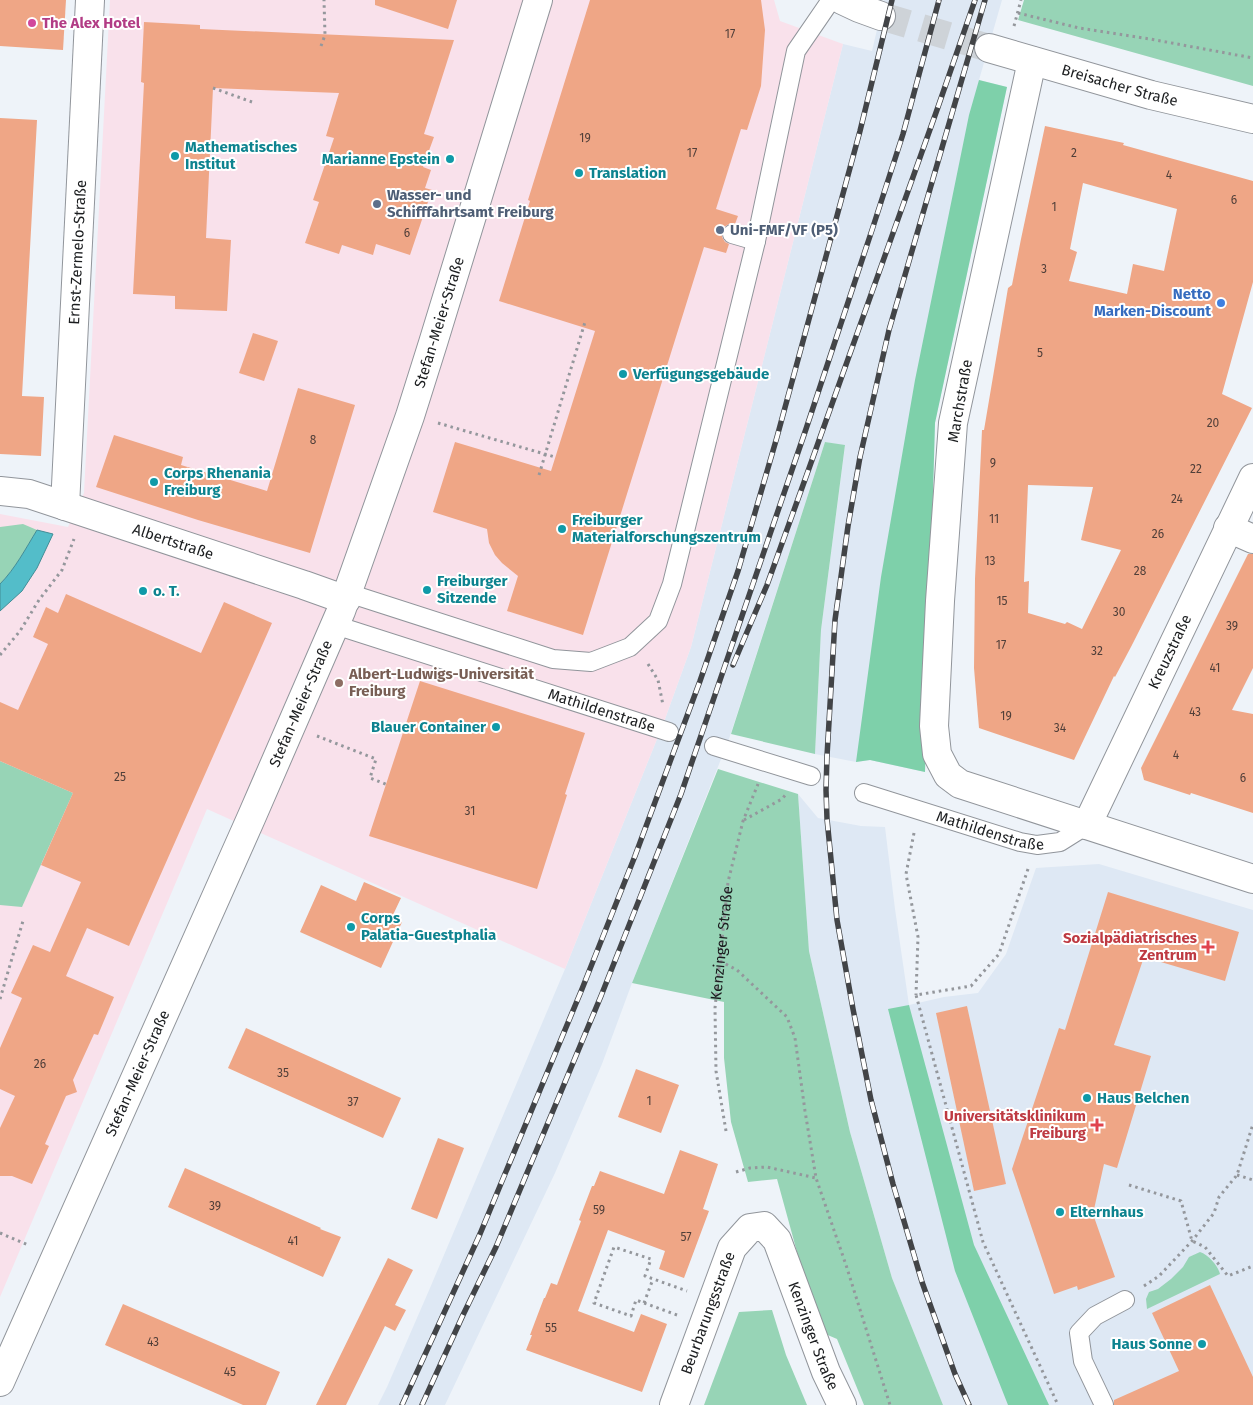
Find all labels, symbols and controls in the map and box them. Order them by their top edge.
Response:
place label: The Alex Hotel [42,14,141,32]
marker: The Alex Hotel [26,17,38,29]
house number: 17 [725,27,735,41]
street label: Breisacher Straße [1059,61,1180,110]
house number: 19 [579,131,591,145]
place label: Mathematisches Institut [185,138,297,173]
house number: 17 [687,146,697,160]
house number: 2 [1071,146,1077,160]
marker: Mathematisches Institut [169,150,181,162]
place label: Marianne Epstein [322,150,440,168]
marker: Marianne Epstein [444,153,456,165]
place label: Translation [589,164,666,182]
marker: Translation [573,167,585,179]
house number: 4 [1166,168,1173,182]
street label: Ernst-Zermelo-Straße [65,179,90,325]
place label: Wasser- und Schifffahrtsamt Freiburg [387,186,555,221]
house number: 6 [1231,193,1237,207]
marker: Wasser- und Schifffahrtsamt Freiburg [371,198,383,210]
house number: 1 [1051,200,1057,214]
place label: Uni-FMF/VF (P5) [730,221,838,239]
marker: Uni-FMF/VF (P5) [714,224,726,236]
house number: 6 [404,226,410,240]
street label: Stefan-Meier-Straße [410,255,468,390]
house number: 3 [1041,262,1047,276]
place label: Netto Marken-Discount [1094,285,1211,320]
marker: Netto Marken-Discount [1215,297,1227,309]
house number: 5 [1037,346,1043,360]
street label: Marchstraße [944,358,976,444]
place label: Verfügungsgebäude [632,365,769,383]
marker: Verfügungsgebäude [617,368,629,380]
house number: 20 [1207,416,1220,430]
house number: 8 [310,433,317,447]
house number: 9 [990,456,996,470]
house number: 22 [1190,462,1202,476]
place label: Corps Rhenania Freiburg [164,464,271,499]
marker: Corps Rhenania Freiburg [148,476,160,488]
house number: 24 [1171,492,1184,506]
place label: Freiburger Materialforschungszentrum [572,511,761,546]
house number: 11 [989,512,999,526]
street label: Albertstraße [130,520,216,563]
marker: Freiburger Materialforschungszentrum [556,523,568,535]
house number: 26 [1152,527,1164,541]
house number: 13 [984,554,996,568]
house number: 28 [1134,564,1147,578]
place label: Freiburger Sitzende [437,572,508,607]
place label: o. T. [153,582,180,600]
marker: Freiburger Sitzende [421,584,433,596]
marker: o. T. [137,585,149,597]
house number: 15 [996,594,1008,608]
house number: 30 [1113,605,1126,619]
street label: Kreuzstraße [1144,612,1195,692]
house number: 39 [1226,619,1238,633]
street label: Stefan-Meier-Straße [265,638,336,770]
house number: 17 [996,638,1006,652]
house number: 32 [1091,644,1103,658]
house number: 41 [1210,661,1220,675]
place label: Albert-Ludwigs-Universität Freiburg [348,665,534,700]
marker: Albert-Ludwigs-Universität Freiburg [333,677,345,689]
street label: Mathildenstraße [546,685,658,736]
house number: 43 [1189,705,1201,719]
house number: 19 [1000,709,1012,723]
place label: Blauer Container [371,718,487,736]
marker: Blauer Container [490,721,502,733]
house number: 34 [1054,721,1067,735]
house number: 4 [1173,748,1180,762]
house number: 25 [114,770,126,784]
house number: 6 [1240,771,1246,785]
house number: 31 [465,804,475,818]
street label: Mathildenstraße [934,807,1045,854]
street label: Kenzinger Straße [707,885,737,1001]
place label: Corps Palatia-Guestphalia [361,909,496,944]
marker: Corps Palatia-Guestphalia [345,921,357,933]
place label: Sozialpädiatrisches Zentrum [1063,929,1197,964]
marker: Sozialpädiatrisches Zentrum [1201,940,1215,954]
street label: Stefan-Meier-Straße [102,1007,173,1139]
house number: 26 [34,1057,46,1071]
house number: 35 [277,1066,289,1080]
place label: Haus Belchen [1097,1089,1189,1107]
marker: Haus Belchen [1081,1092,1093,1104]
house number: 1 [646,1094,652,1108]
house number: 37 [347,1095,359,1109]
place label: Universitätsklinikum Freiburg [944,1107,1087,1142]
marker: Universitätsklinikum Freiburg [1090,1118,1104,1132]
house number: 39 [209,1199,221,1213]
house number: 59 [593,1203,605,1217]
place label: Elternhaus [1070,1203,1143,1221]
marker: Elternhaus [1054,1206,1066,1218]
house number: 57 [680,1230,692,1244]
house number: 41 [288,1234,298,1248]
street label: Beurbarungsstraße [677,1249,739,1377]
street label: Kenzinger Straße [784,1279,842,1393]
house number: 55 [545,1321,557,1335]
house number: 43 [147,1335,159,1349]
place label: Haus Sonne [1111,1335,1192,1353]
marker: Haus Sonne [1196,1338,1208,1350]
house number: 45 [224,1365,236,1379]

